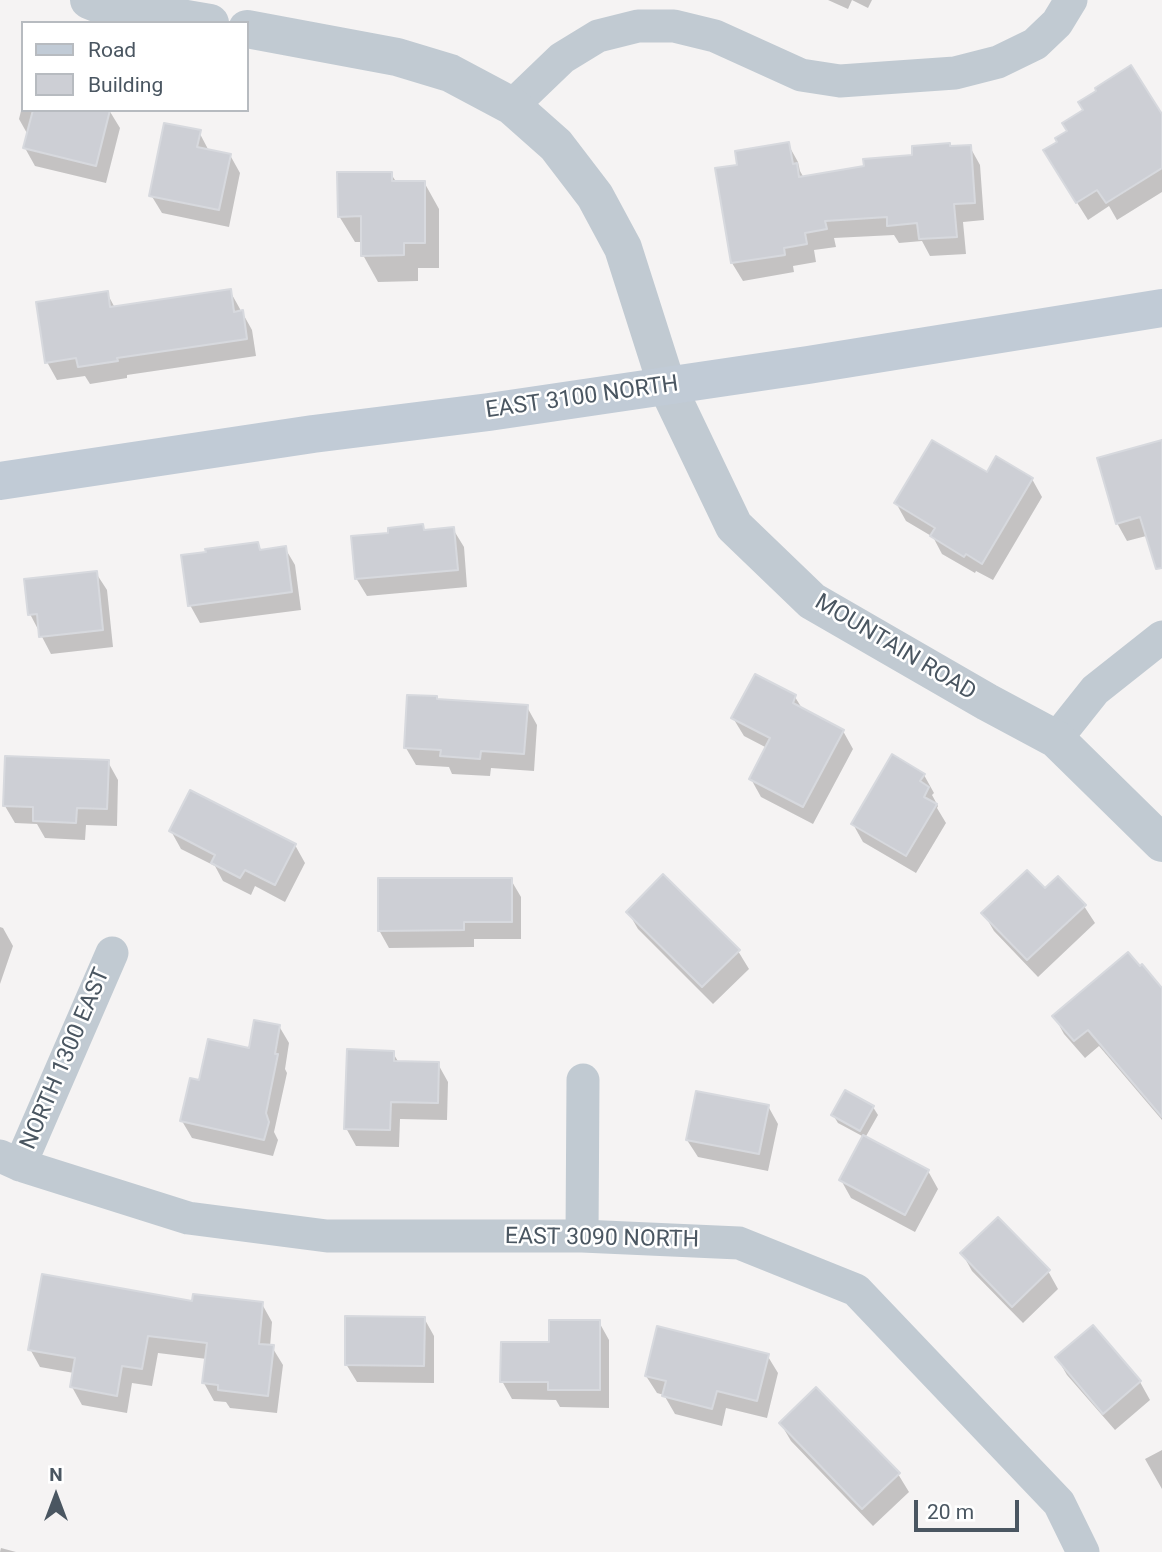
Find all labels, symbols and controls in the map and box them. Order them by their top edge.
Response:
legend [21,21,248,112]
text: Road [88,38,136,62]
text: Building [88,73,163,97]
street label: EAST 3100 NORTH [484,371,680,425]
street label: MOUNTAIN ROAD [809,589,981,707]
street label: NORTH 1300 EAST [15,964,117,1154]
street label: EAST 3090 NORTH [505,1224,699,1254]
north arrow [21,1461,91,1531]
text: N [49,1463,63,1486]
scale bar [917,1486,1022,1530]
text: 20 m [927,1500,974,1524]

